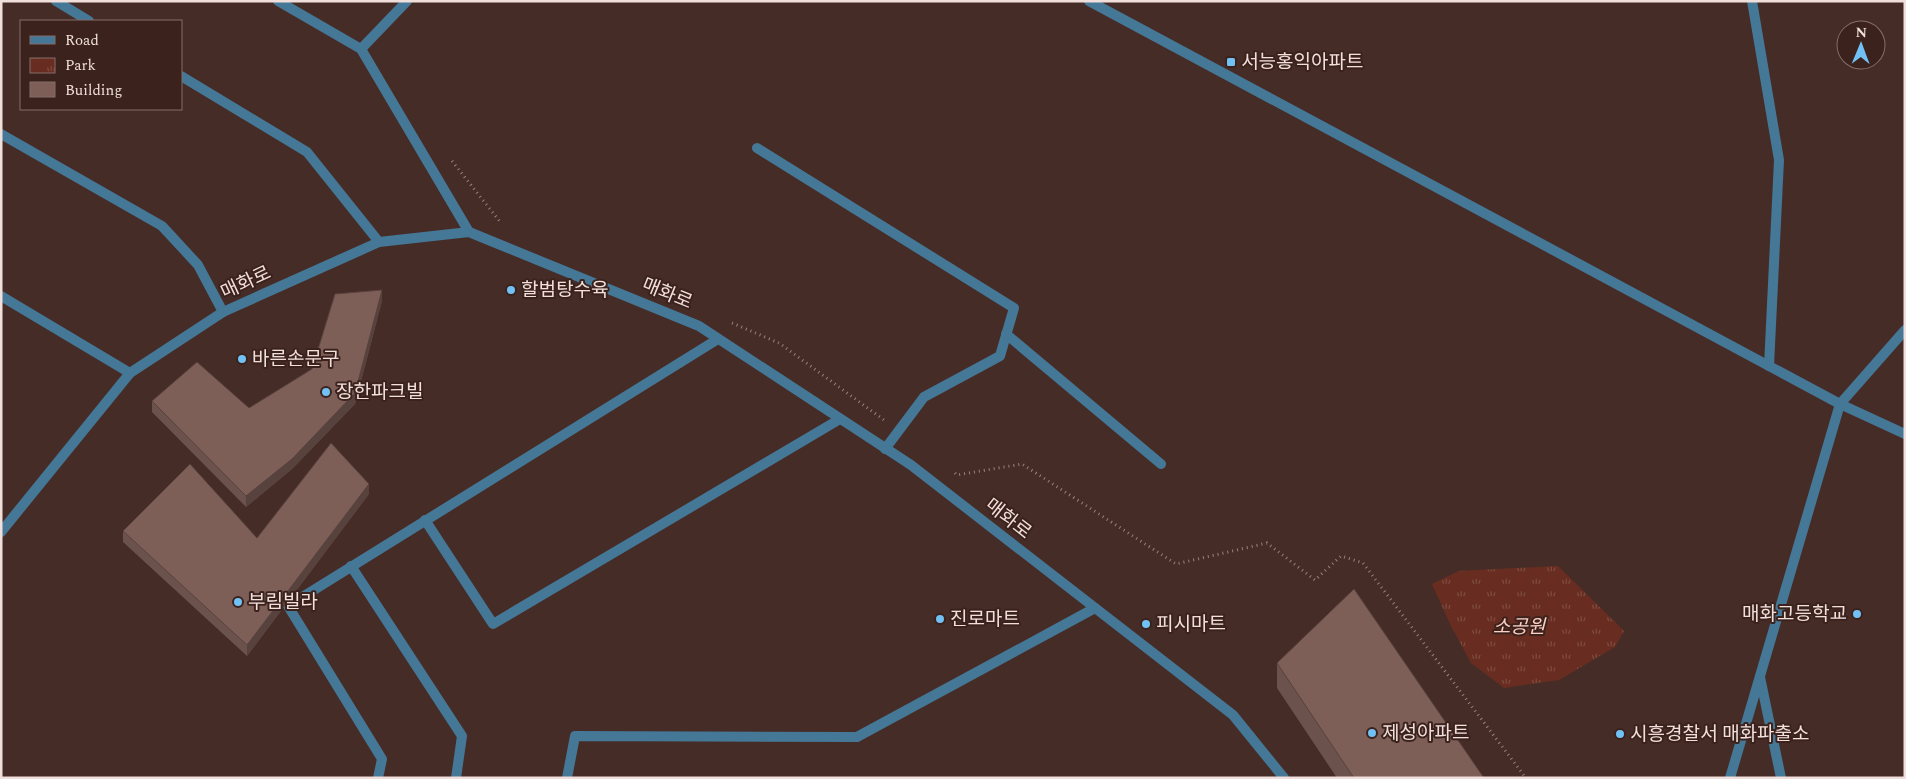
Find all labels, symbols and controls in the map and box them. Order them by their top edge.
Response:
legend [20,20,182,110]
north arrow [1836,20,1886,70]
text: N [1855,22,1867,43]
text: Road [65,29,99,52]
place label: 서능홍익아파트 [1241,48,1363,77]
text: Park [65,54,96,77]
marker: 서능홍익아파트 [1225,56,1237,68]
text: Building [65,79,122,102]
street label: 매화로 [216,259,276,307]
street label: 매화로 [637,271,697,317]
place label: 할범탕수육 [521,276,608,305]
marker: 할범탕수육 [505,284,517,296]
place label: 바른손문구 [252,345,339,374]
marker: 바른손문구 [236,353,248,365]
place label: 장한파크빌 [336,378,423,407]
marker: 장한파크빌 [320,386,332,398]
street label: 매화로 [978,491,1038,547]
place label: 부림빌라 [248,588,318,617]
marker: 부림빌라 [232,596,244,608]
place label: 매화고등학교 [1742,600,1847,629]
place label: 진로마트 [950,605,1020,634]
marker: 매화고등학교 [1851,608,1863,620]
place label: 피시마트 [1156,610,1226,639]
marker: 진로마트 [934,613,946,625]
park label: 소공원 [1493,613,1547,642]
marker: 피시마트 [1140,618,1152,630]
place label: 제성아파트 [1382,719,1469,748]
place label: 시흥경찰서 매화파출소 [1630,720,1810,749]
marker: 제성아파트 [1366,727,1378,739]
marker: 시흥경찰서 매화파출소 [1614,728,1626,740]

